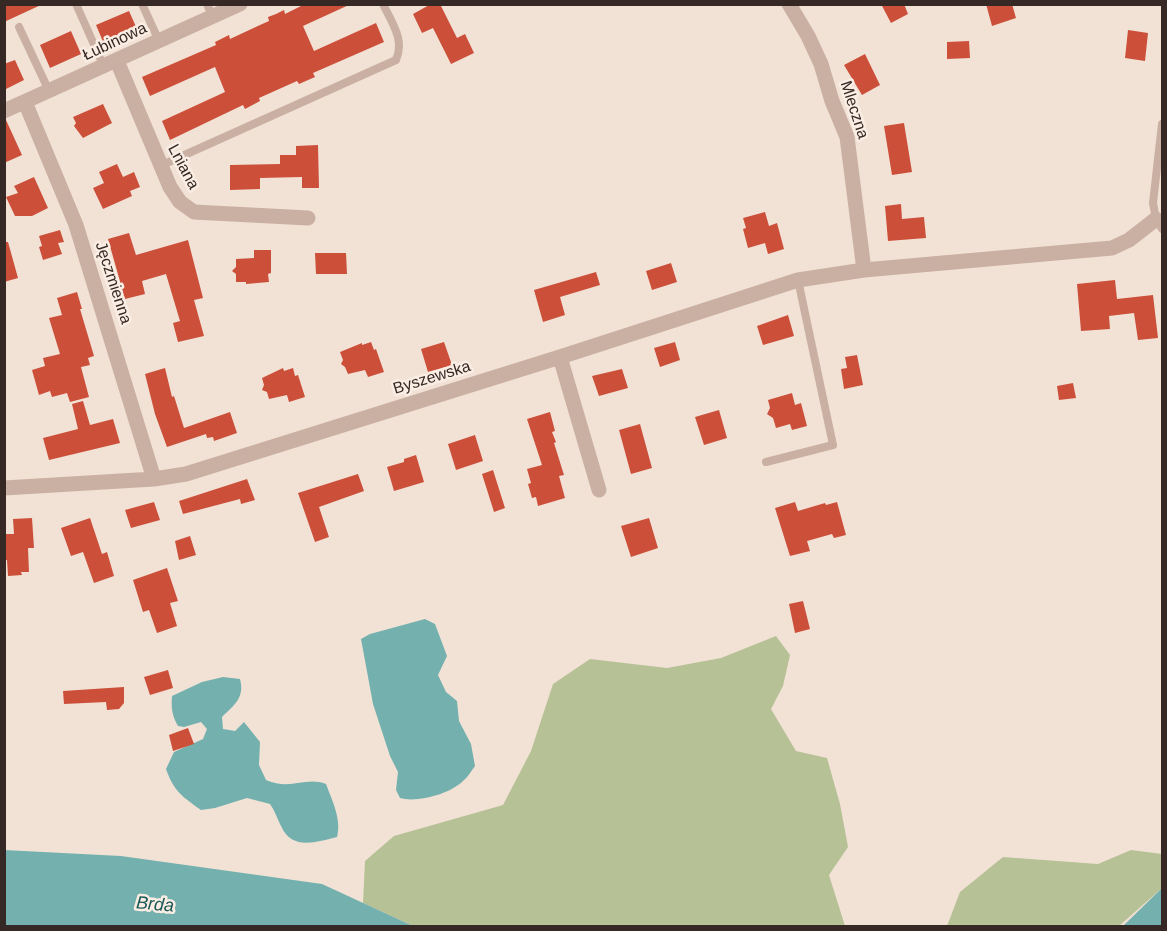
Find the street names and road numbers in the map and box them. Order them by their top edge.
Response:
street label: Łubinowa [80,19,150,65]
street label: Mleczna [836,79,872,141]
street label: Lniana [163,141,203,193]
street label: Jęczmienna [91,239,135,327]
street label: Byszewska [391,357,473,399]

